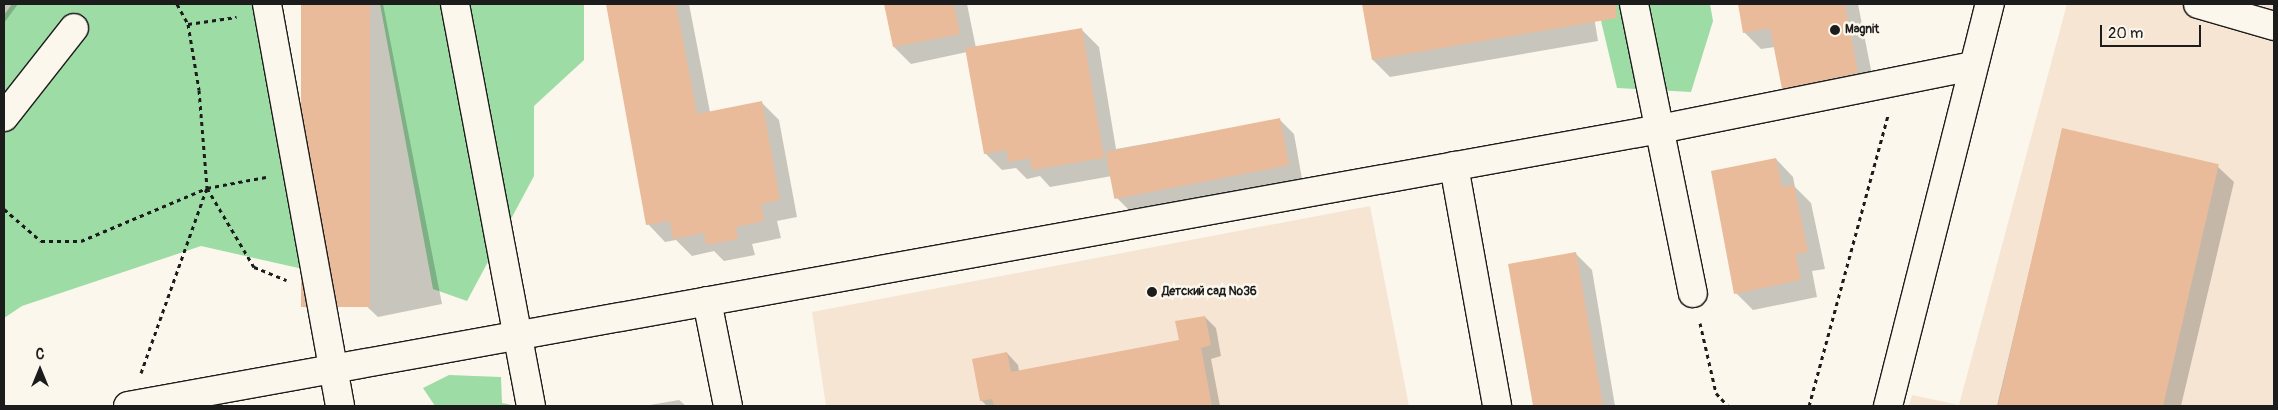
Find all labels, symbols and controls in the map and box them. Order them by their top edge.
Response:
scale bar [2103,15,2204,47]
place label: Magnit [1845,23,1879,37]
marker: Magnit [1829,24,1841,36]
text: 20 m [2108,24,2143,43]
place label: Детский сад №36 [1162,285,1257,299]
marker: Детский сад №36 [1146,286,1158,298]
north arrow [15,345,65,395]
text: С [36,346,44,363]

